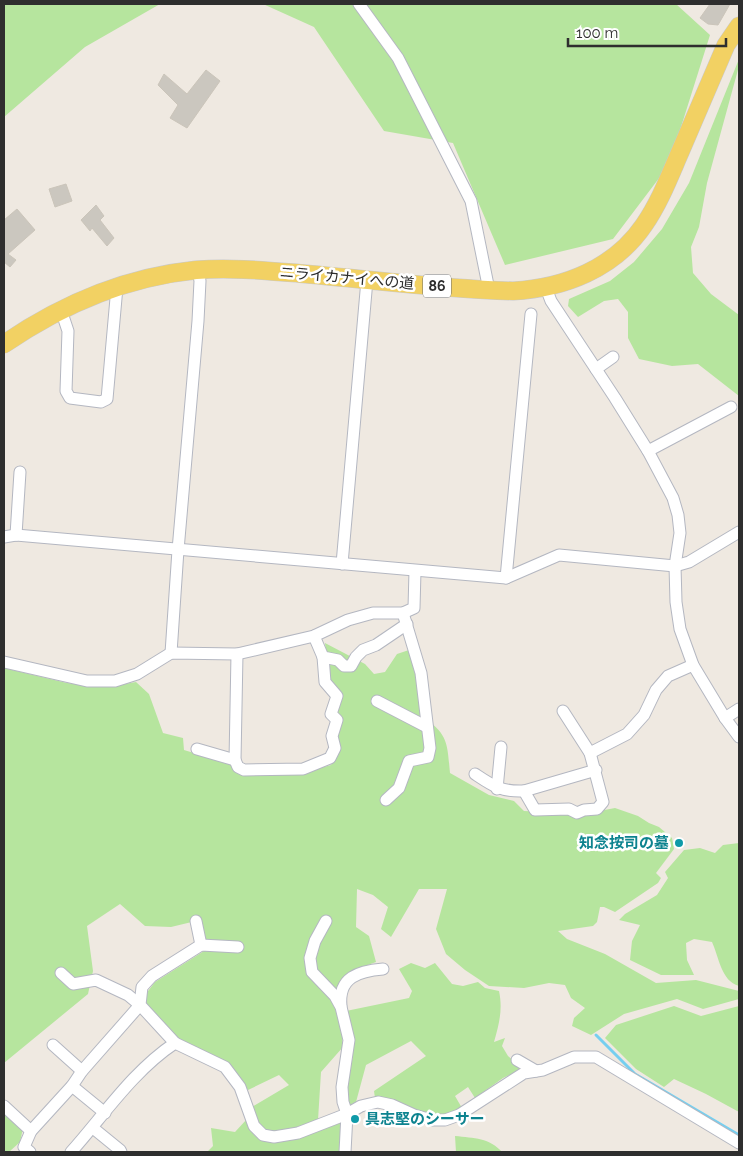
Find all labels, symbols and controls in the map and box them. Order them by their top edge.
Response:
scale bar [568,15,726,47]
text: 100 m [576,24,618,42]
street label: ニライカナイへの道 [279,263,415,293]
road number: 86 [423,274,451,298]
place label: 知念按司の墓 [579,834,669,852]
marker: 知念按司の墓 [673,837,685,849]
place label: 具志堅のシーサー [365,1110,485,1128]
marker: 具志堅のシーサー [349,1113,361,1125]

